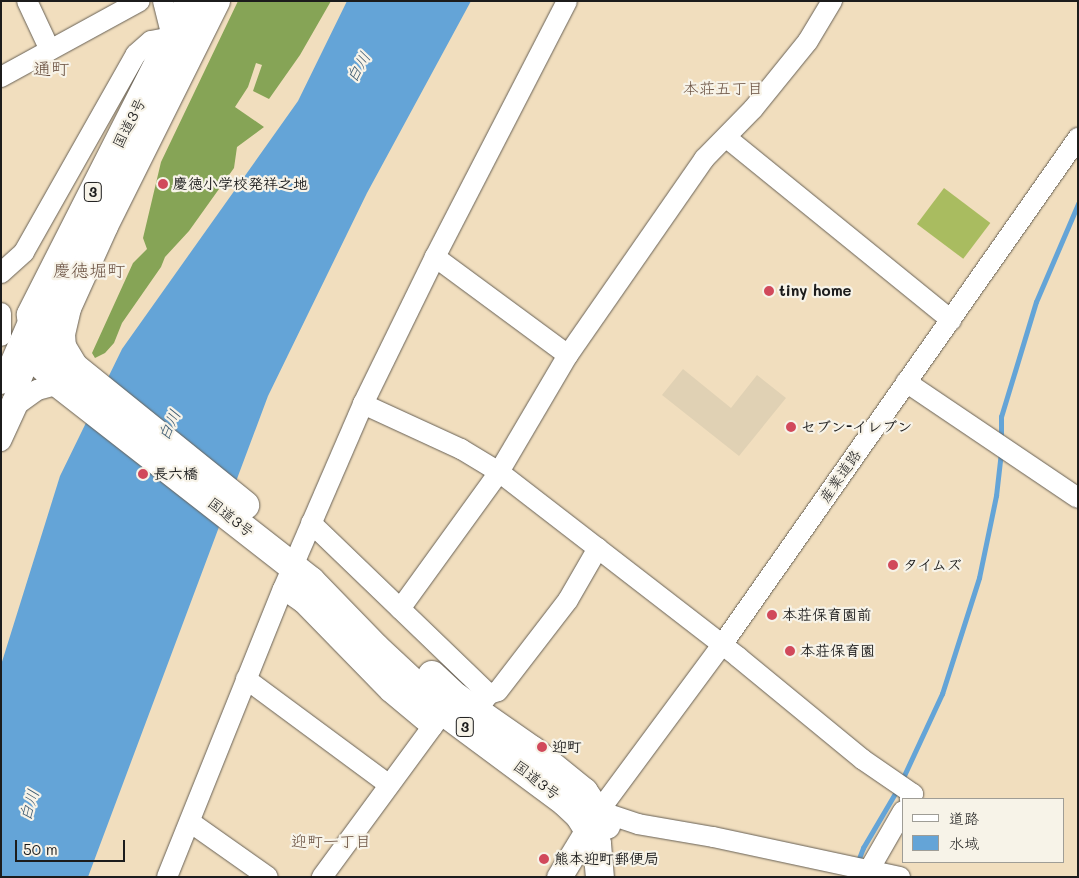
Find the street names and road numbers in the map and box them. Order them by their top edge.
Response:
street label: 国道3号 [109,95,149,151]
road number: 3 [83,180,103,203]
street label: 産業道路 [815,446,865,506]
street label: 国道3号 [204,493,258,541]
road number: 3 [455,716,475,739]
street label: 国道3号 [510,757,564,803]

